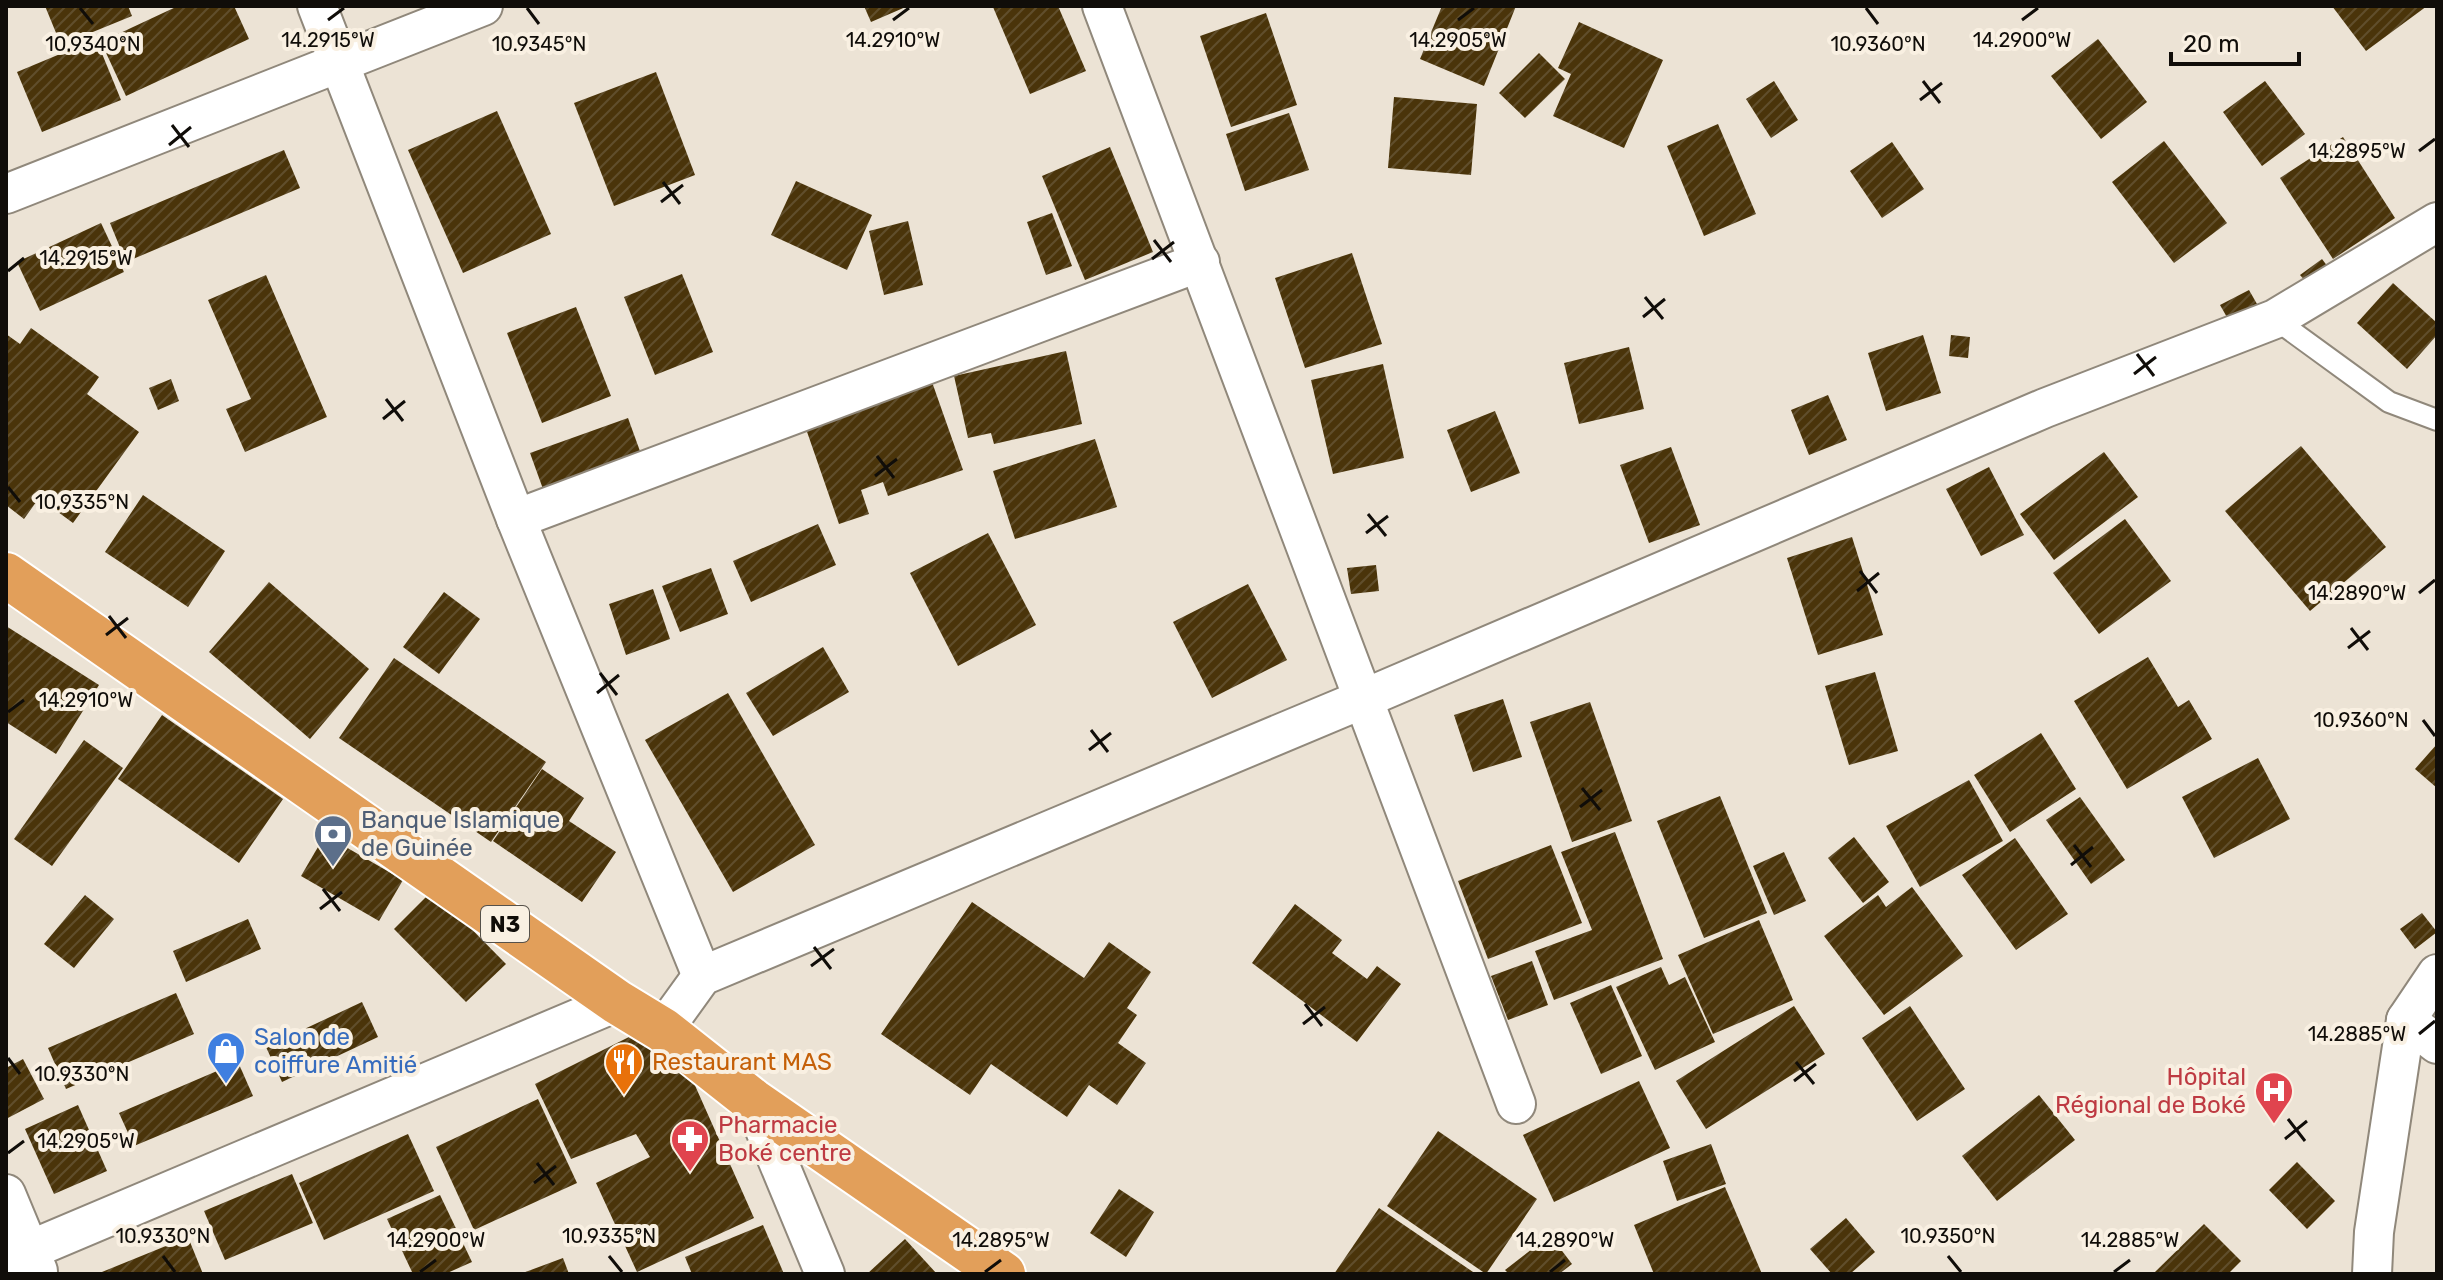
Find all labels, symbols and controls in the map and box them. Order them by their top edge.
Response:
scale bar [2171,16,2299,66]
text: 14.2915°W [281,28,375,52]
text: 14.2910°W [846,28,940,52]
text: 14.2905°W [1409,28,1507,52]
text: 14.2900°W [1973,28,2071,52]
text: 20 m [2183,30,2240,58]
text: 10.9340°N [45,32,141,56]
text: 10.9345°N [492,32,586,56]
text: 10.9360°N [1830,32,1926,56]
text: 14.2895°W [2308,139,2406,163]
text: 14.2915°W [39,246,133,270]
text: 10.9335°N [35,490,129,514]
text: 14.2890°W [2308,581,2406,605]
text: 14.2910°W [39,688,133,712]
text: 10.9360°N [2313,708,2409,732]
place label: Banque Islamique de Guinée [361,806,560,862]
bank icon: Banque Islamique de Guinée [312,813,354,868]
road number: N3 [481,906,529,942]
text: 14.2885°W [2308,1022,2406,1046]
place label: Salon de coiffure Amitié [254,1023,417,1079]
shop icon: Salon de coiffure Amitié [205,1030,247,1085]
restaurant icon: Restaurant MAS [603,1041,645,1096]
place label: Restaurant MAS [652,1048,832,1076]
text: 10.9330°N [34,1062,130,1086]
place label: Hôpital Régional de Boké [2055,1063,2246,1119]
hospital icon: Hôpital Régional de Boké [2253,1070,2295,1125]
place label: Pharmacie Boké centre [718,1111,852,1167]
pharmacy icon: Pharmacie Boké centre [669,1118,711,1173]
text: 14.2905°W [37,1129,135,1153]
text: 10.9330°N [115,1224,211,1248]
text: 10.9335°N [562,1224,656,1248]
text: 10.9350°N [1901,1224,1995,1248]
text: 14.2900°W [387,1228,485,1252]
text: 14.2895°W [952,1228,1050,1252]
text: 14.2890°W [1516,1228,1614,1252]
text: 14.2885°W [2081,1228,2179,1252]

